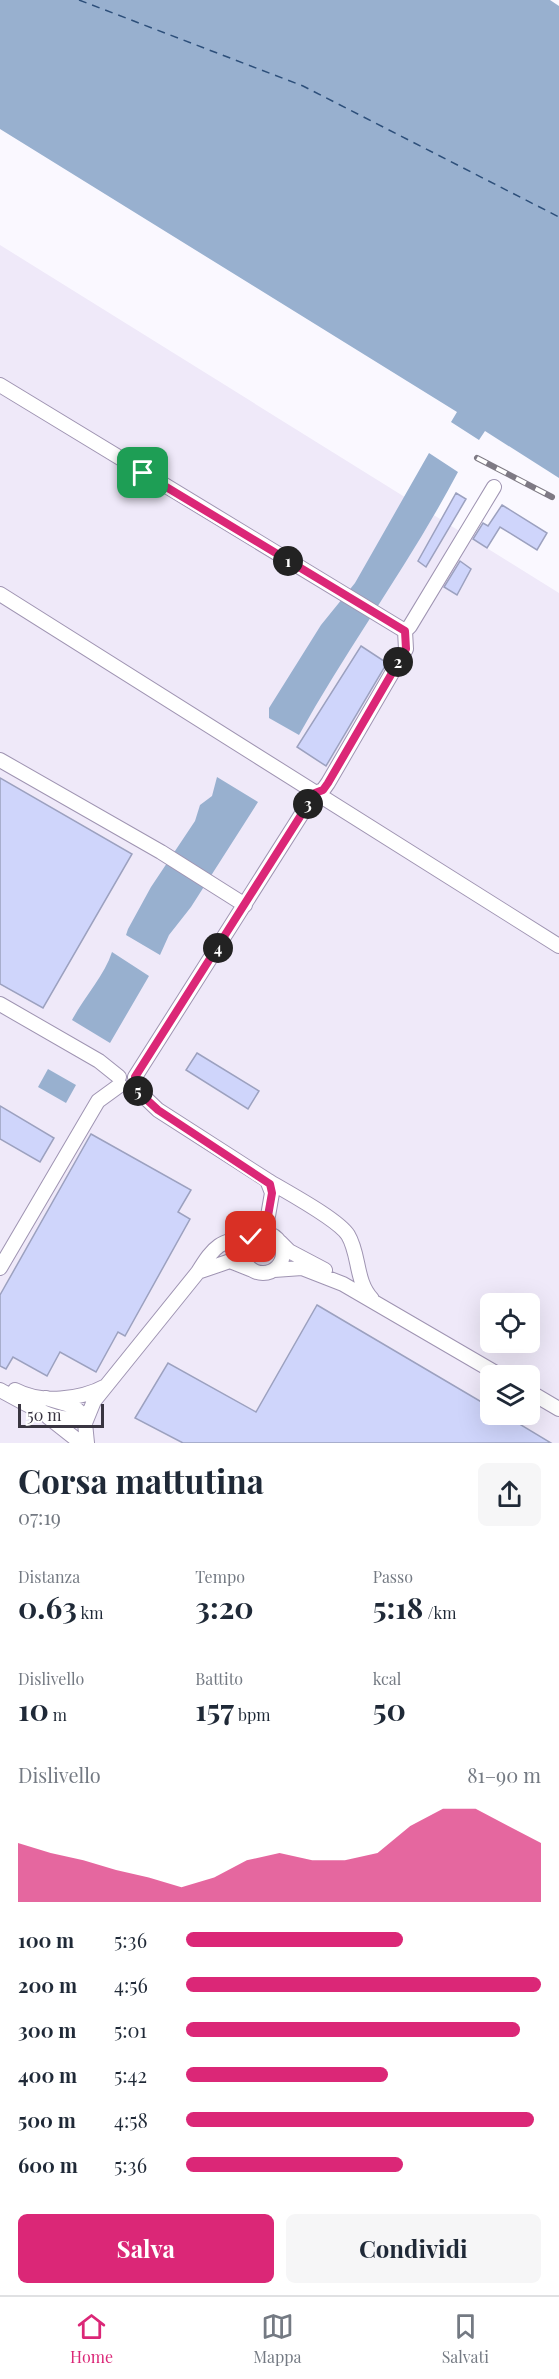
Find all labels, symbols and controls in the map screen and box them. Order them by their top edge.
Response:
pin [117,447,168,498]
icon: arrive [126,456,159,489]
pin: 1 [273,546,303,576]
text: 1 [285,550,291,571]
pin: 2 [383,647,413,677]
text: 2 [394,651,402,672]
pin: 3 [293,789,323,819]
text: 3 [304,793,312,814]
pin: 4 [203,933,233,963]
text: 4 [214,937,222,958]
pin: 5 [123,1076,153,1106]
text: 5 [134,1080,142,1101]
pin [225,1211,276,1262]
icon: check [234,1220,267,1253]
map controls [480,1293,540,1425]
button: locate [480,1293,540,1353]
button: layers [480,1365,540,1425]
scale bar [18,1401,104,1428]
text: 50 m [27,1404,61,1425]
text: Corsa mattutina [18,1458,264,1502]
button: share [478,1463,541,1526]
text: 07:19 [18,1503,61,1530]
text: Distanza [18,1566,80,1587]
text: Tempo [195,1566,245,1587]
text: Passo [373,1566,413,1587]
text: 0.63 [18,1587,77,1627]
text: 3:20 [195,1587,254,1627]
text: 5:18 [373,1587,423,1627]
text: km [77,1602,103,1623]
text: /km [423,1602,456,1623]
text: Dislivello [18,1668,84,1689]
text: Battito [195,1668,243,1689]
text: kcal [373,1668,401,1689]
text: 10 [18,1689,49,1729]
text: 157 [195,1689,234,1729]
text: 50 [373,1689,406,1729]
text: m [49,1704,67,1725]
text: bpm [234,1704,270,1725]
text: Dislivello [18,1761,101,1788]
text: 81–90 m [467,1761,541,1788]
text: 100 m [18,1926,74,1953]
text: 5:36 [114,1926,147,1953]
text: 200 m [18,1971,77,1998]
text: 4:56 [114,1971,148,1998]
text: 300 m [18,2016,76,2043]
text: 5:01 [114,2016,147,2043]
text: 400 m [18,2061,77,2088]
text: 5:42 [114,2061,147,2088]
text: 500 m [18,2106,76,2133]
text: 4:58 [114,2106,148,2133]
text: 600 m [18,2151,78,2178]
text: 5:36 [114,2151,147,2178]
button: Salva [18,2214,274,2283]
button: Condividi [286,2214,541,2283]
tab: Home [70,2310,113,2367]
tab: Mappa [253,2310,302,2367]
tab: Salvati [442,2310,489,2367]

